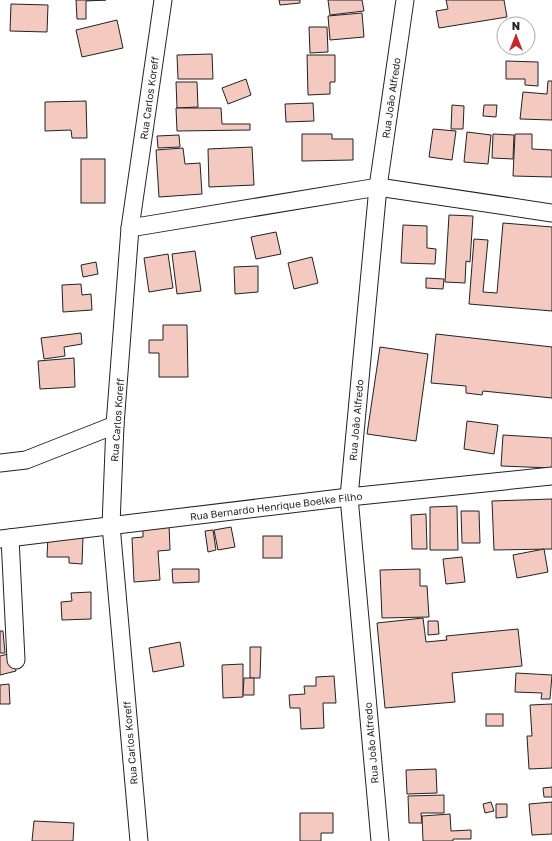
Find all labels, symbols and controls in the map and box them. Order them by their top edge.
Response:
north arrow [496,16,536,56]
text: N [512,19,520,32]
street label: Rua Carlos Koreff [137,55,161,140]
street label: Rua João Alfredo [379,57,403,139]
street label: Rua Carlos Koreff [108,378,126,462]
street label: Rua João Alfredo [346,379,366,461]
street label: Rua Bernardo Henrique Boelke Filho [189,489,363,523]
street label: Rua Carlos Koreff [120,700,140,785]
street label: Rua João Alfredo [361,702,381,784]

